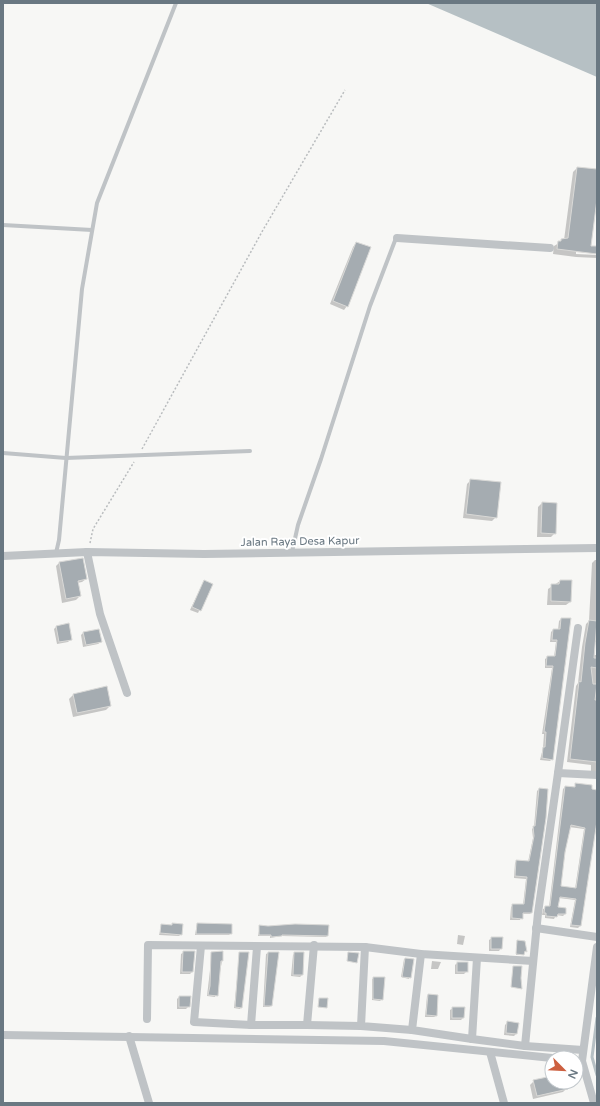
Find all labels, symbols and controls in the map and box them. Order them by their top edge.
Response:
street label: Jalan Raya Desa Kapur [241,534,360,549]
north arrow [544,1050,584,1090]
text: N [565,1067,580,1081]

